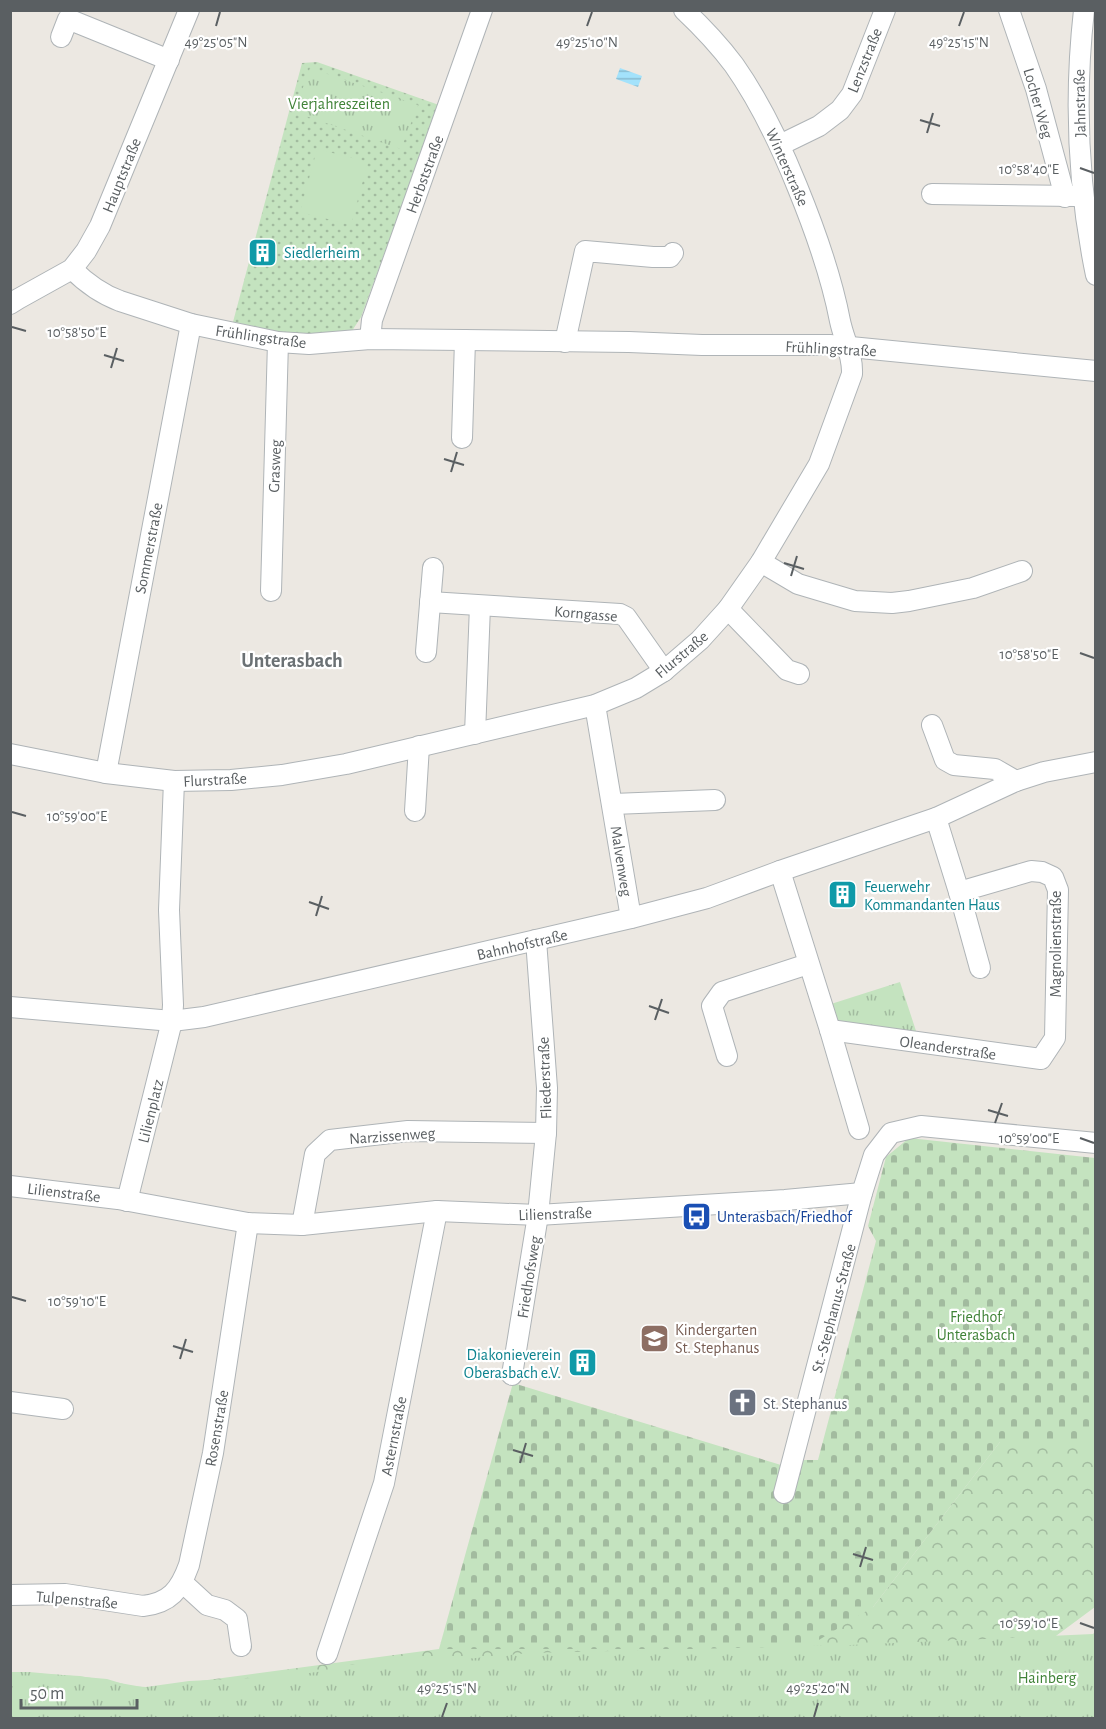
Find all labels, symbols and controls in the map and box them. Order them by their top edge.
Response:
street label: Lenzstraße [845,26,885,95]
text: 49°25'05"N [185,35,247,50]
text: 49°25'10"N [556,35,618,50]
text: 49°25'15"N [929,35,989,50]
street label: Locher Weg [1020,66,1056,141]
street label: Jahnstraße [1071,69,1089,137]
park label: Vierjahreszeiten [288,96,390,113]
street label: Winterstraße [763,126,811,209]
street label: Herbststraße [403,133,446,216]
street label: Hauptstraße [100,136,144,215]
text: 10°58'40"E [999,162,1059,177]
building icon: Siedlerheim [247,236,279,268]
place label: Siedlerheim [284,245,360,261]
street label: Frühlingstraße [214,323,307,351]
text: 10°58'50"E [48,325,106,340]
street label: Frühlingstraße [785,339,877,359]
street label: Grasweg [266,439,284,493]
street label: Sommerstraße [132,501,166,595]
street label: Korngasse [553,603,618,625]
street label: Flurstraße [652,628,711,681]
text: 10°58'50"E [1000,647,1058,662]
district label: Unterasbach [241,651,343,671]
street label: Flurstraße [183,770,247,790]
text: 10°59'00"E [47,809,107,824]
street label: Malvenweg [608,825,635,898]
building icon: Feuerwehr Kommandanten Haus [827,879,859,911]
place label: Feuerwehr Kommandanten Haus [864,879,1000,913]
street label: Magnolienstraße [1048,891,1064,997]
street label: Bahnhofstraße [475,927,569,963]
street label: Oleanderstraße [898,1033,997,1063]
street label: Fliederstraße [536,1036,554,1120]
street label: Lilienplatz [135,1077,167,1145]
street label: Narzissenweg [349,1125,436,1147]
text: 10°59'00"E [999,1131,1059,1146]
street label: Lilienstraße [26,1181,101,1205]
bus stop icon: Unterasbach/Friedhof [680,1200,712,1232]
street label: Lilienstraße [518,1205,592,1223]
place label: Unterasbach/Friedhof [717,1209,853,1225]
street label: Friedhofsweg [515,1235,543,1320]
street label: St.-Stephanus-Straße [809,1242,859,1374]
text: 10°59'10"E [48,1294,106,1309]
park label: Friedhof Unterasbach [937,1309,1015,1343]
school or university icon: Kindergarten St. Stephanus [638,1322,670,1354]
place label: Kindergarten St. Stephanus [675,1322,759,1356]
place label: Diakonieverein Oberasbach e.V. [464,1347,561,1381]
building icon: Diakonieverein Oberasbach e.V. [566,1347,598,1379]
church icon: St. Stephanus [726,1387,758,1419]
street label: Rosenstraße [202,1389,232,1468]
street label: Asternstraße [378,1395,410,1477]
place label: St. Stephanus [763,1396,847,1412]
street label: Tulpenstraße [35,1588,119,1612]
text: 10°59'10"E [1000,1616,1058,1631]
park label: Hainberg [1018,1670,1077,1686]
scale bar [21,1672,136,1710]
text: 49°25'15"N [417,1681,477,1696]
text: 49°25'20"N [786,1681,850,1696]
text: 50 m [30,1685,64,1703]

